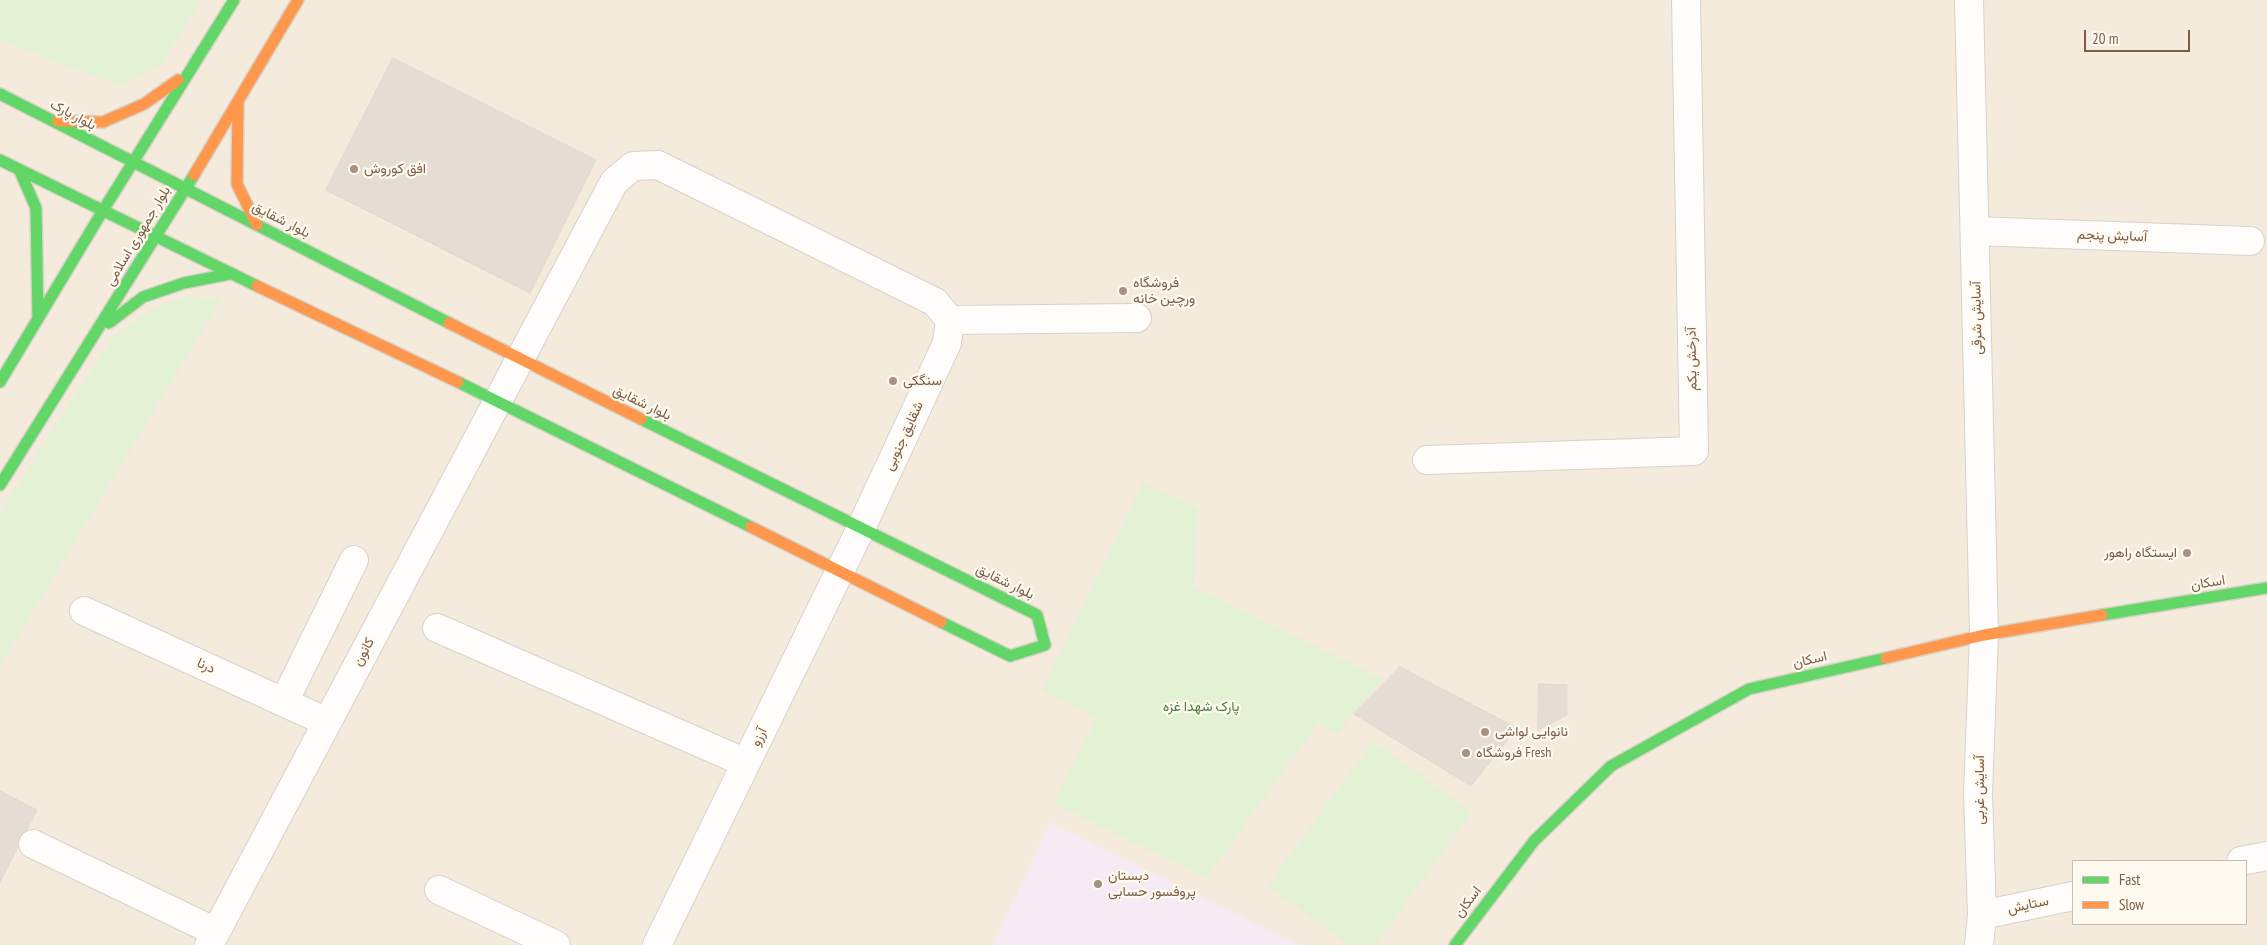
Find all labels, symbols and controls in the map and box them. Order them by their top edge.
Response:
scale bar [2087,20,2193,52]
text: 20 m [2092,29,2118,48]
street label: بلوار پارک [47,96,99,134]
place label: افق کوروش [364,161,426,177]
marker: افق کوروش [348,163,360,175]
street label: بلوار جمهوری اسلامی [102,183,174,289]
street label: بلوار شقایق [249,198,313,242]
street label: آسایش پنجم [2077,226,2147,246]
place label: فروشگاه ورچین خانه [1133,275,1195,308]
street label: آسایش شرقی [1968,281,1986,355]
marker: فروشگاه ورچین خانه [1117,285,1129,297]
street label: آذرخش یکم [1683,327,1701,391]
place label: سنگکی [903,373,942,389]
marker: سنگکی [887,375,899,387]
street label: بلوار شقایق [610,382,674,424]
street label: شقایق جنوبی [881,399,927,473]
place label: ایستگاه راهور [2104,545,2177,561]
marker: ایستگاه راهور [2181,547,2193,559]
street label: بلوار شقایق [973,561,1037,603]
street label: اسکان [2190,572,2226,594]
street label: کانون [350,635,378,669]
street label: اسکان [1791,648,1829,672]
street label: درنا [194,655,218,677]
park label: پارک شهدا غزه [1163,699,1239,715]
place label: نانوایی لواشی [1495,724,1568,740]
street label: آرزو [747,725,771,749]
marker: نانوایی لواشی [1479,726,1491,738]
place label: فروشگاه Fresh [1476,745,1551,761]
marker: فروشگاه Fresh [1460,747,1472,759]
street label: آسایش غربی [1972,755,1988,825]
legend [2072,860,2247,925]
place label: دبستان پروفسور حسابی [1108,868,1196,900]
text: Fast [2119,870,2140,889]
marker: دبستان پروفسور حسابی [1092,878,1104,890]
street label: اسکان [1451,883,1485,921]
street label: ستایش [2006,892,2050,918]
text: Slow [2119,895,2144,914]

